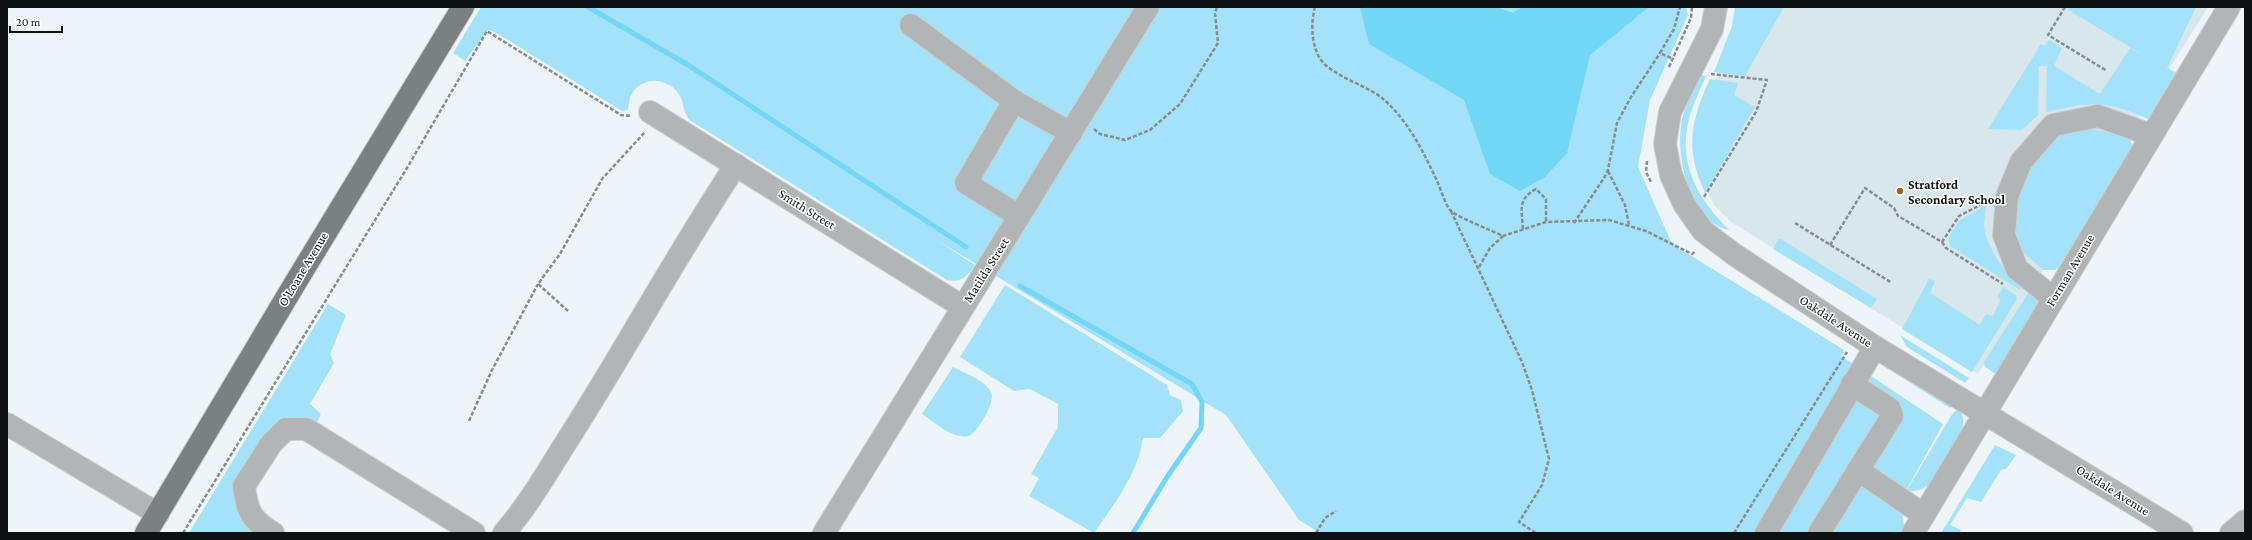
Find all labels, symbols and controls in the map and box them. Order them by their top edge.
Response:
scale bar [10,8,62,34]
text: 20 m [16,15,41,29]
place label: Stratford Secondary School [1908,177,2005,207]
street label: Smith Street [776,186,839,233]
marker: Stratford Secondary School [1895,186,1905,196]
street label: O'Loane Avenue [275,229,331,309]
street label: Forman Avenue [2043,231,2098,309]
street label: Matilda Street [960,234,1012,305]
street label: Oakdale Avenue [1797,292,1875,350]
street label: Oakdale Avenue [2074,461,2153,519]

